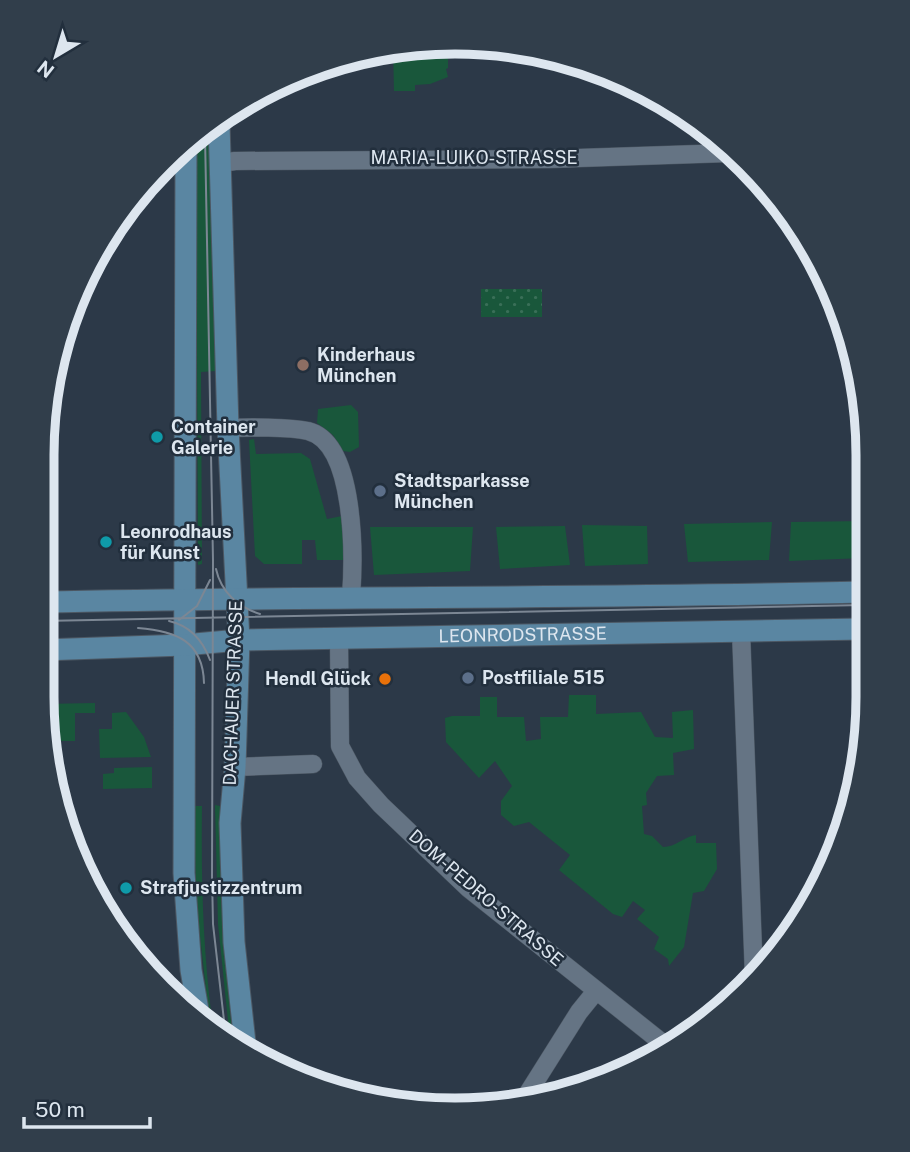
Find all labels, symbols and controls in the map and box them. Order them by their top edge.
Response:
north arrow [21,21,91,91]
text: N [33,56,58,83]
street label: MARIA-LUIKO-STRASSE [370,147,578,168]
place label: Kinderhaus München [317,344,415,386]
marker: Kinderhaus München [295,357,311,373]
place label: Container Galerie [171,416,256,458]
marker: Container Galerie [149,429,165,445]
place label: Stadtsparkasse München [394,470,530,512]
marker: Stadtsparkasse München [372,483,388,499]
place label: Leonrodhaus für Kunst [120,521,231,563]
marker: Leonrodhaus für Kunst [98,534,114,550]
street label: DACHAUER STRASSE [219,600,246,786]
street label: LEONRODSTRASSE [438,623,607,646]
place label: Postfiliale 515 [482,667,605,688]
place label: Hendl Glück [265,668,372,689]
marker: Postfiliale 515 [460,670,476,686]
marker: Hendl Glück [377,671,393,687]
street label: DOM-PEDRO-STRASSE [405,825,568,970]
place label: Strafjustizzentrum [140,877,302,898]
marker: Strafjustizzentrum [118,880,134,896]
scale bar [24,1086,150,1130]
text: 50 m [35,1097,85,1122]

